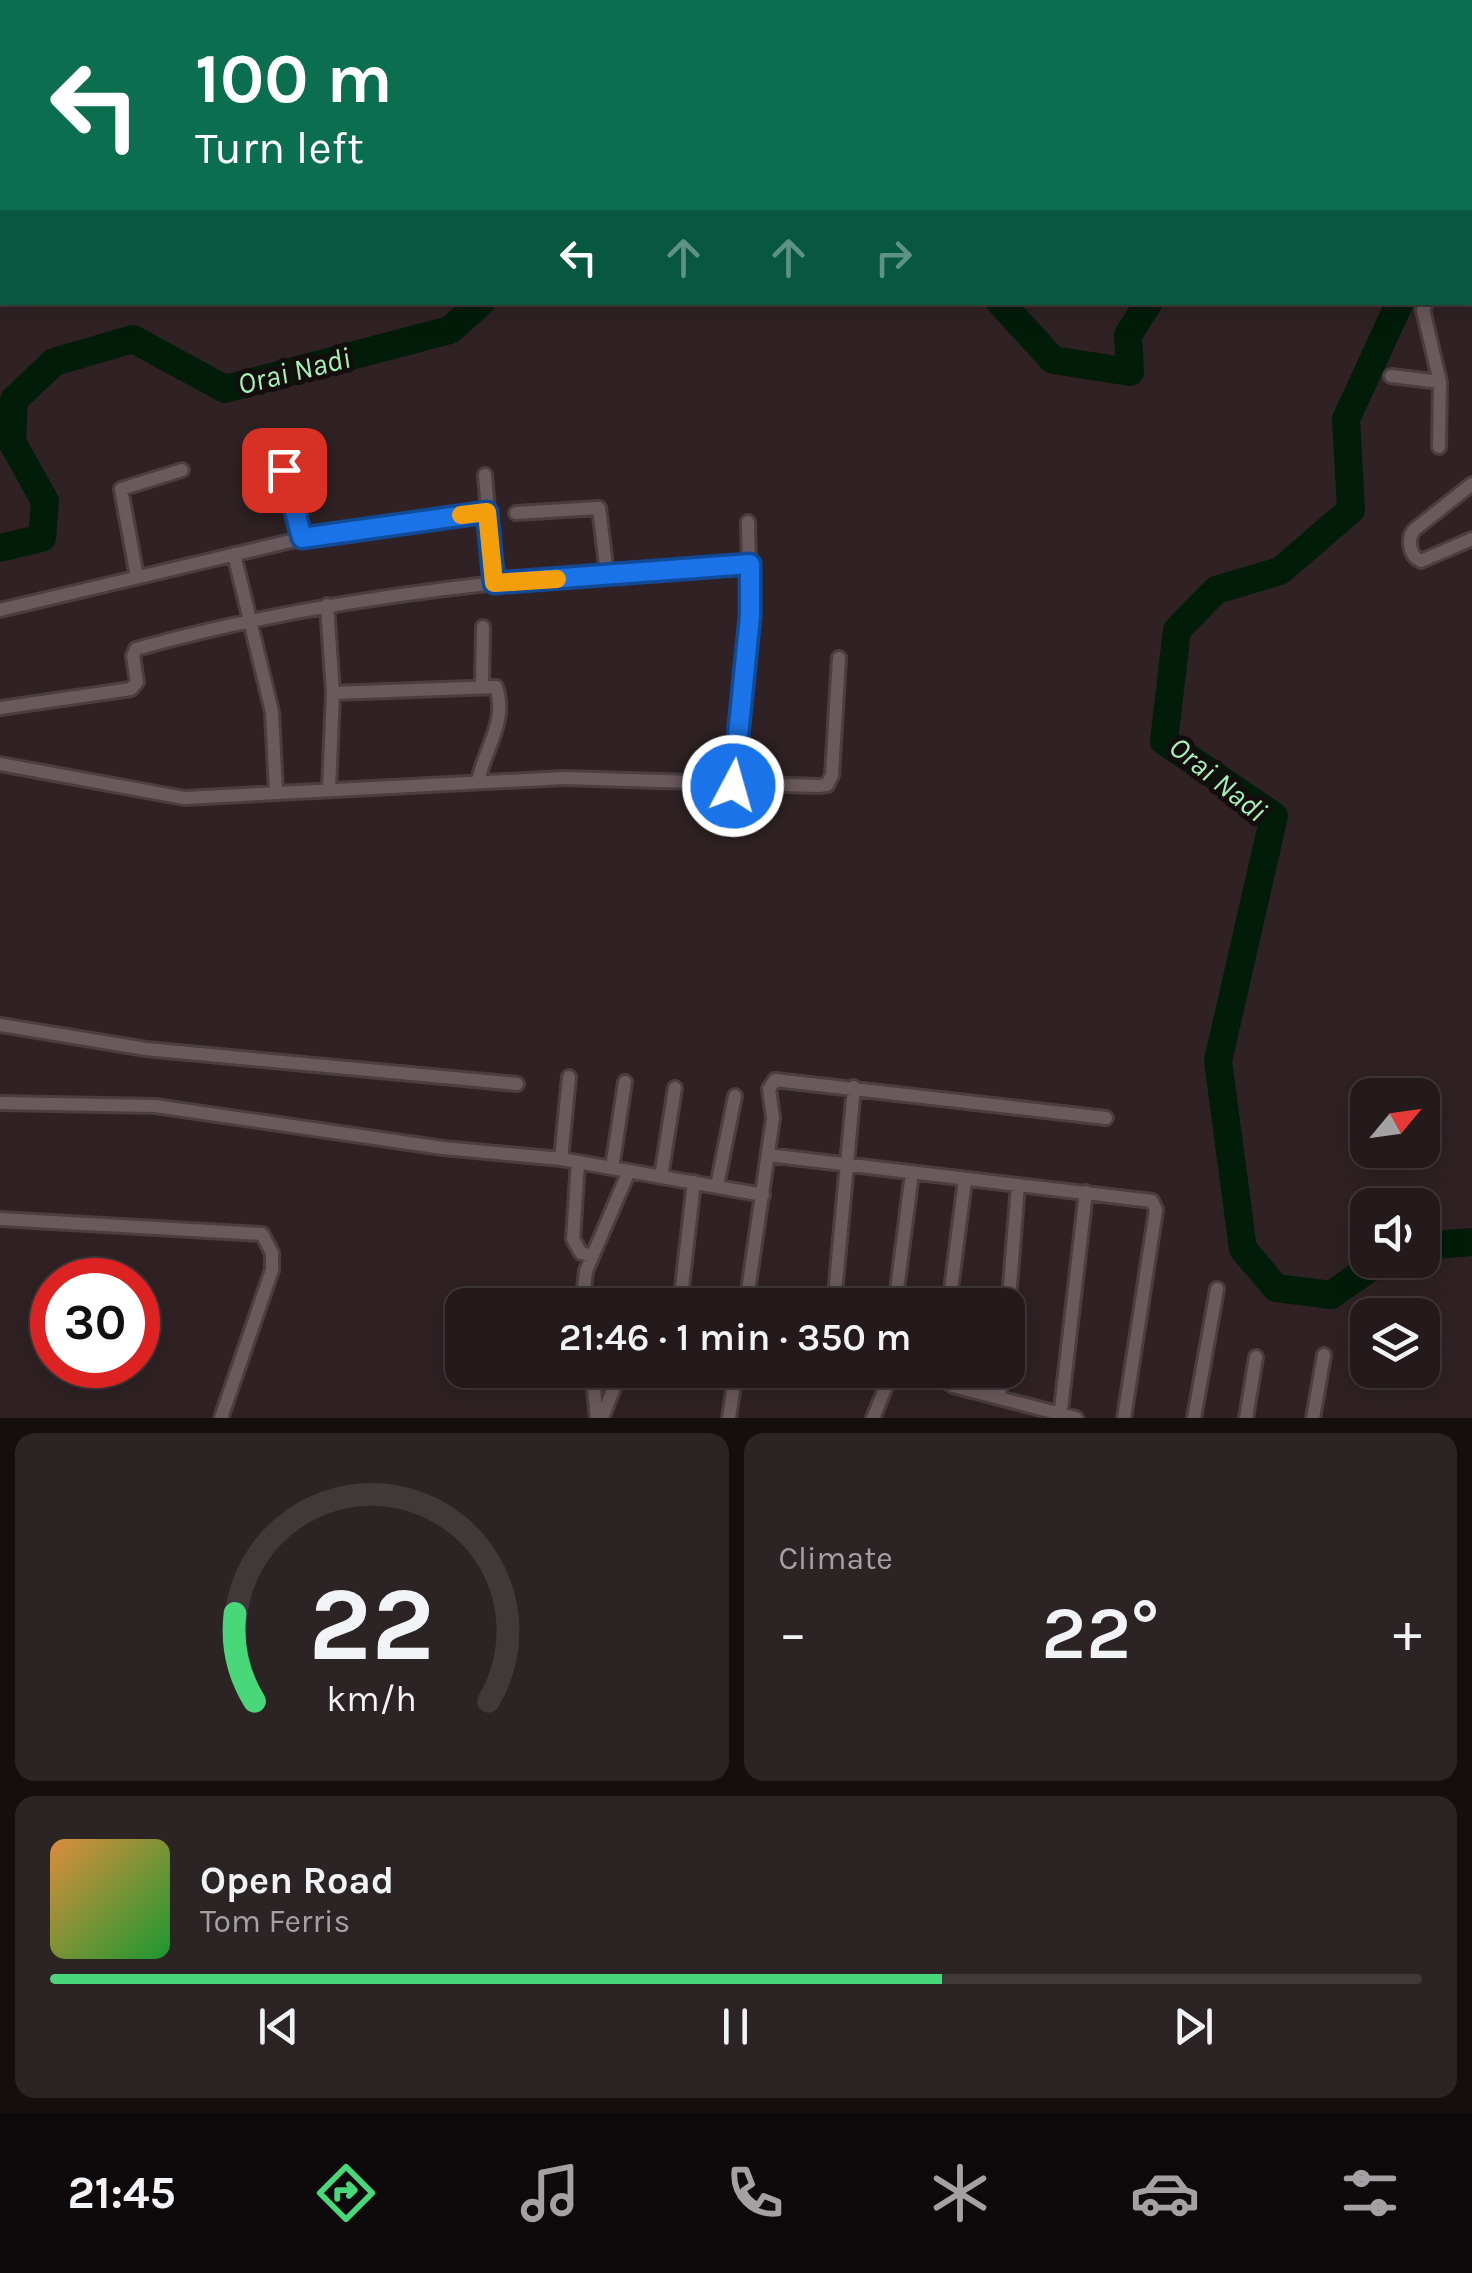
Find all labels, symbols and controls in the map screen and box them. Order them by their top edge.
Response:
text: 100 m [195,38,393,120]
icon: left [30,40,160,170]
text: Turn left [195,122,364,174]
icon: left [551,230,606,285]
icon: ahead [656,230,711,285]
icon: ahead [761,230,816,285]
icon: right [866,230,921,285]
water label: Orai Nadi [234,340,354,402]
pin [242,428,327,513]
icon: arrive [257,443,312,498]
water label: Orai Nadi [1162,729,1274,829]
position arrow [681,734,785,838]
north arrow [1350,1078,1440,1168]
map controls [1350,1078,1440,1388]
button: sound [1350,1188,1440,1278]
speed limit sign: 30 [30,1258,160,1388]
button: layers [1350,1298,1440,1388]
text: 21:46 · 1 min · 350 m [559,1315,911,1360]
text: Climate [779,1540,893,1577]
text: 22 [309,1564,435,1685]
text: 22° [1041,1589,1159,1677]
text: − [779,1601,807,1665]
text: + [1393,1601,1422,1665]
text: km/h [326,1678,417,1720]
text: Open Road [200,1858,394,1903]
text: Tom Ferris [200,1903,350,1940]
icon: previous [251,1999,306,2054]
icon: pause [708,1999,763,2054]
icon: next [1166,1999,1221,2054]
icon: directions [311,2158,381,2228]
icon: music [515,2158,585,2228]
icon: phone [720,2158,790,2228]
icon: climate [925,2158,995,2228]
icon: car [1130,2158,1200,2228]
icon: filters [1335,2158,1405,2228]
text: 21:45 [67,2167,176,2219]

